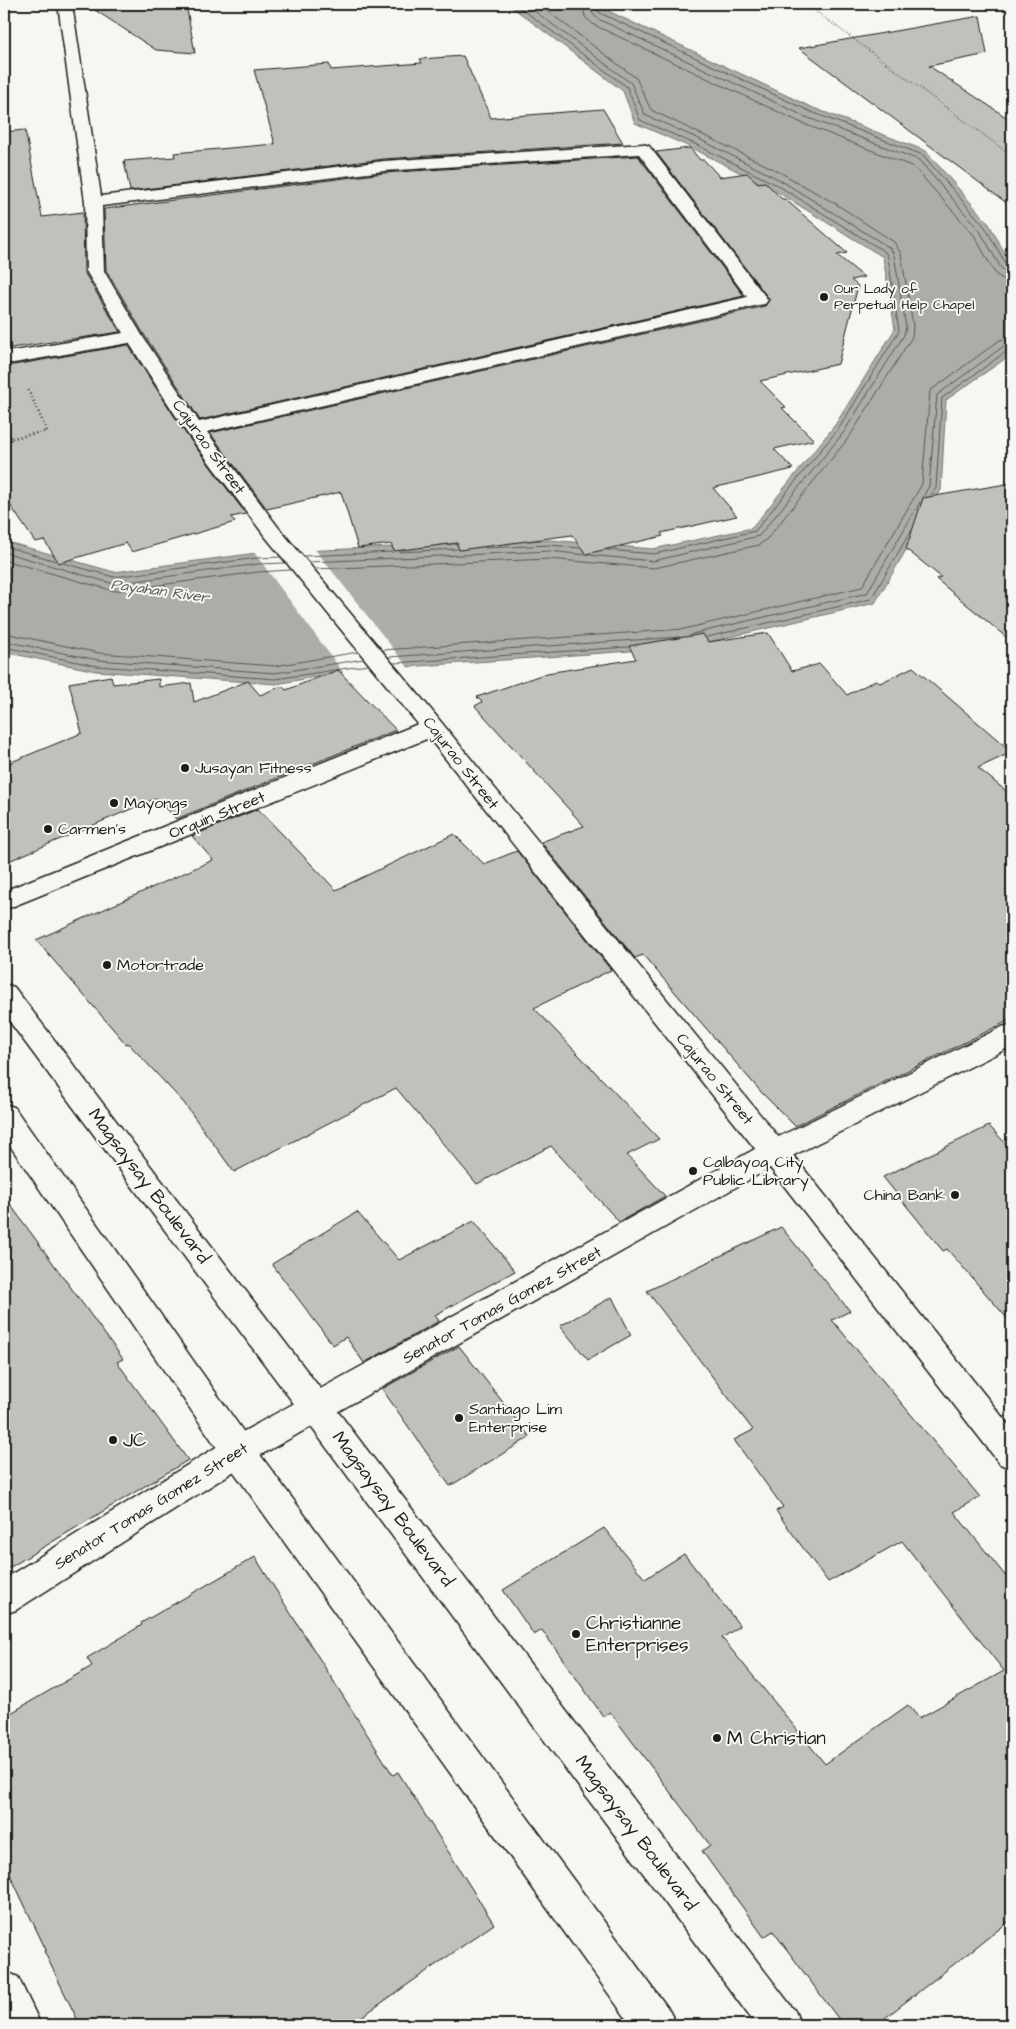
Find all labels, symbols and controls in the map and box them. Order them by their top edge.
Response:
place label: Our Lady of Perpetual Help Chapel [834,279,974,315]
marker: Our Lady of Perpetual Help Chapel [818,291,830,303]
street label: Cajurao Street [167,395,251,499]
water label: Payahan River [109,574,212,609]
street label: Cajurao Street [418,712,505,814]
place label: Jusayan Fitness [195,757,312,780]
marker: Jusayan Fitness [179,762,191,774]
street label: Orquin Street [166,785,269,844]
place label: Mayongs [124,792,187,815]
marker: Mayongs [108,797,120,809]
place label: Carmen's [58,818,126,840]
marker: Carmen's [42,823,54,835]
place label: Motortrade [117,954,204,976]
marker: Motortrade [101,959,113,971]
street label: Cajurao Street [671,1028,759,1130]
street label: Magsaysay Boulevard [81,1102,217,1270]
place label: Calbayog City Public Library [703,1151,809,1192]
marker: Calbayog City Public Library [687,1165,699,1177]
place label: China Bank [863,1184,945,1206]
marker: China Bank [949,1189,961,1201]
street label: Senator Tomas Gomez Street [398,1241,606,1369]
place label: Santiago Lim Enterprise [469,1398,563,1438]
marker: Santiago Lim Enterprise [453,1412,465,1424]
street label: Magsaysay Boulevard [325,1425,461,1593]
place label: JC [123,1427,147,1454]
marker: JC [107,1434,119,1446]
street label: Senator Tomas Gomez Street [50,1437,253,1575]
place label: Christianne Enterprises [586,1610,688,1659]
marker: Christianne Enterprises [570,1628,582,1640]
place label: M Christian [727,1725,826,1752]
marker: M Christian [711,1732,723,1744]
street label: Magsaysay Boulevard [568,1749,704,1917]

